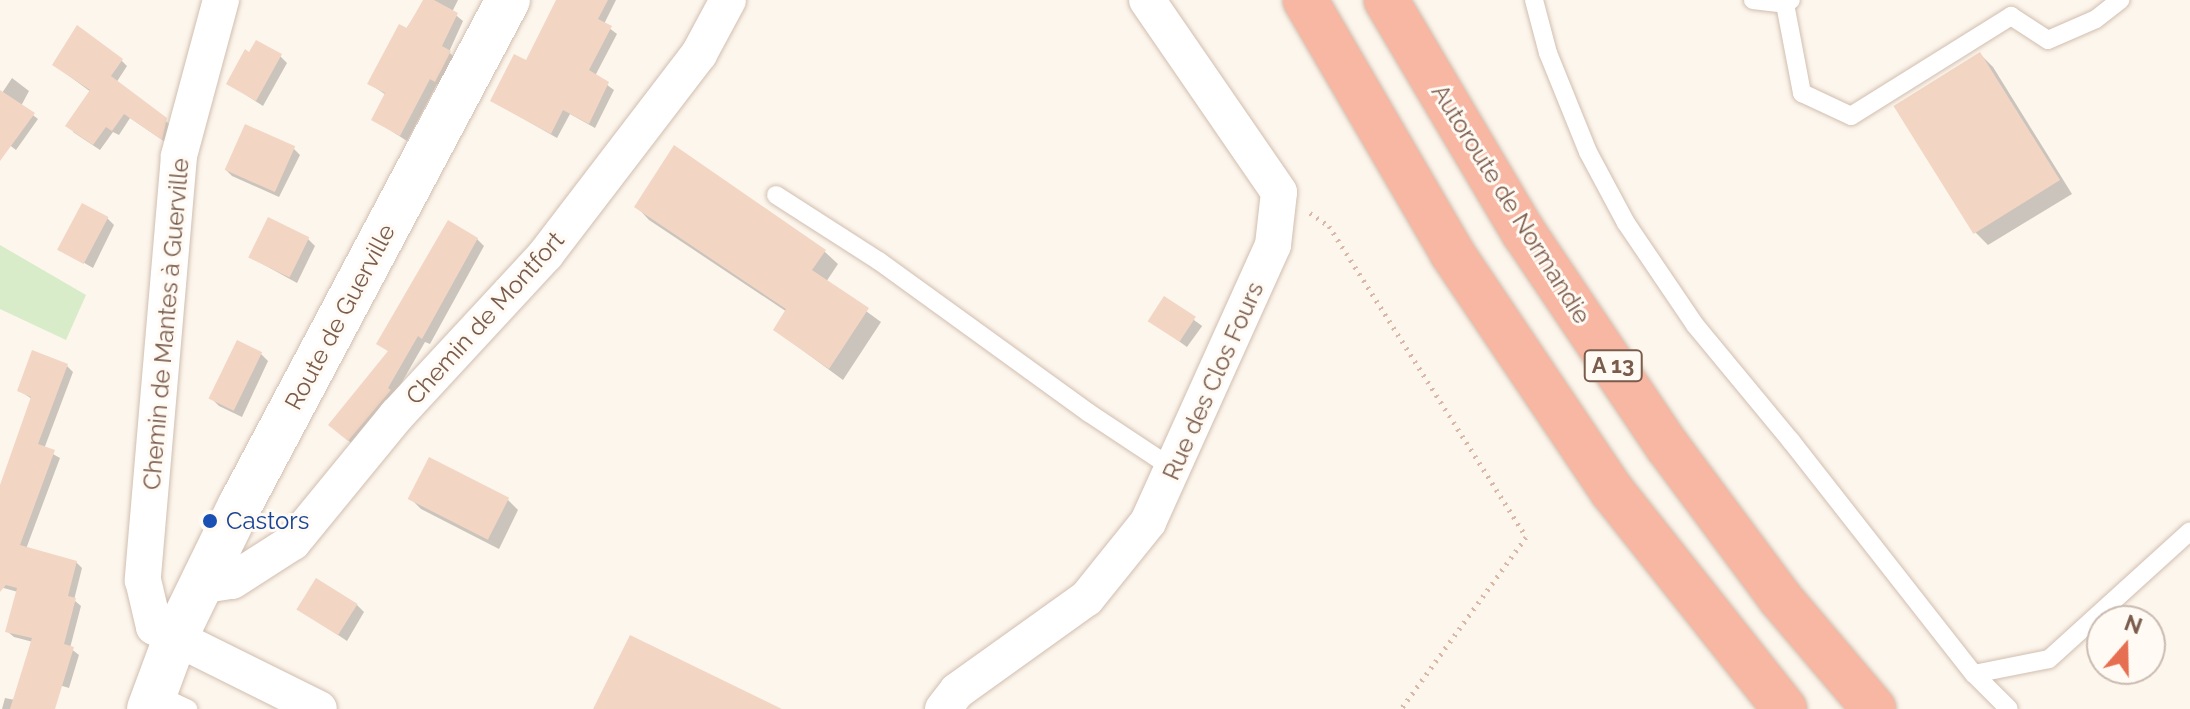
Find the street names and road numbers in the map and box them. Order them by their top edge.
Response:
street label: Autoroute de Normandie [1426,79,1596,329]
street label: Chemin de Mantes à Guerville [137,157,195,491]
street label: Route de Guerville [279,219,401,415]
street label: Chemin de Montfort [400,226,570,410]
street label: Rue des Clos Fours [1156,278,1270,484]
road number: A 13 [1583,348,1643,384]

